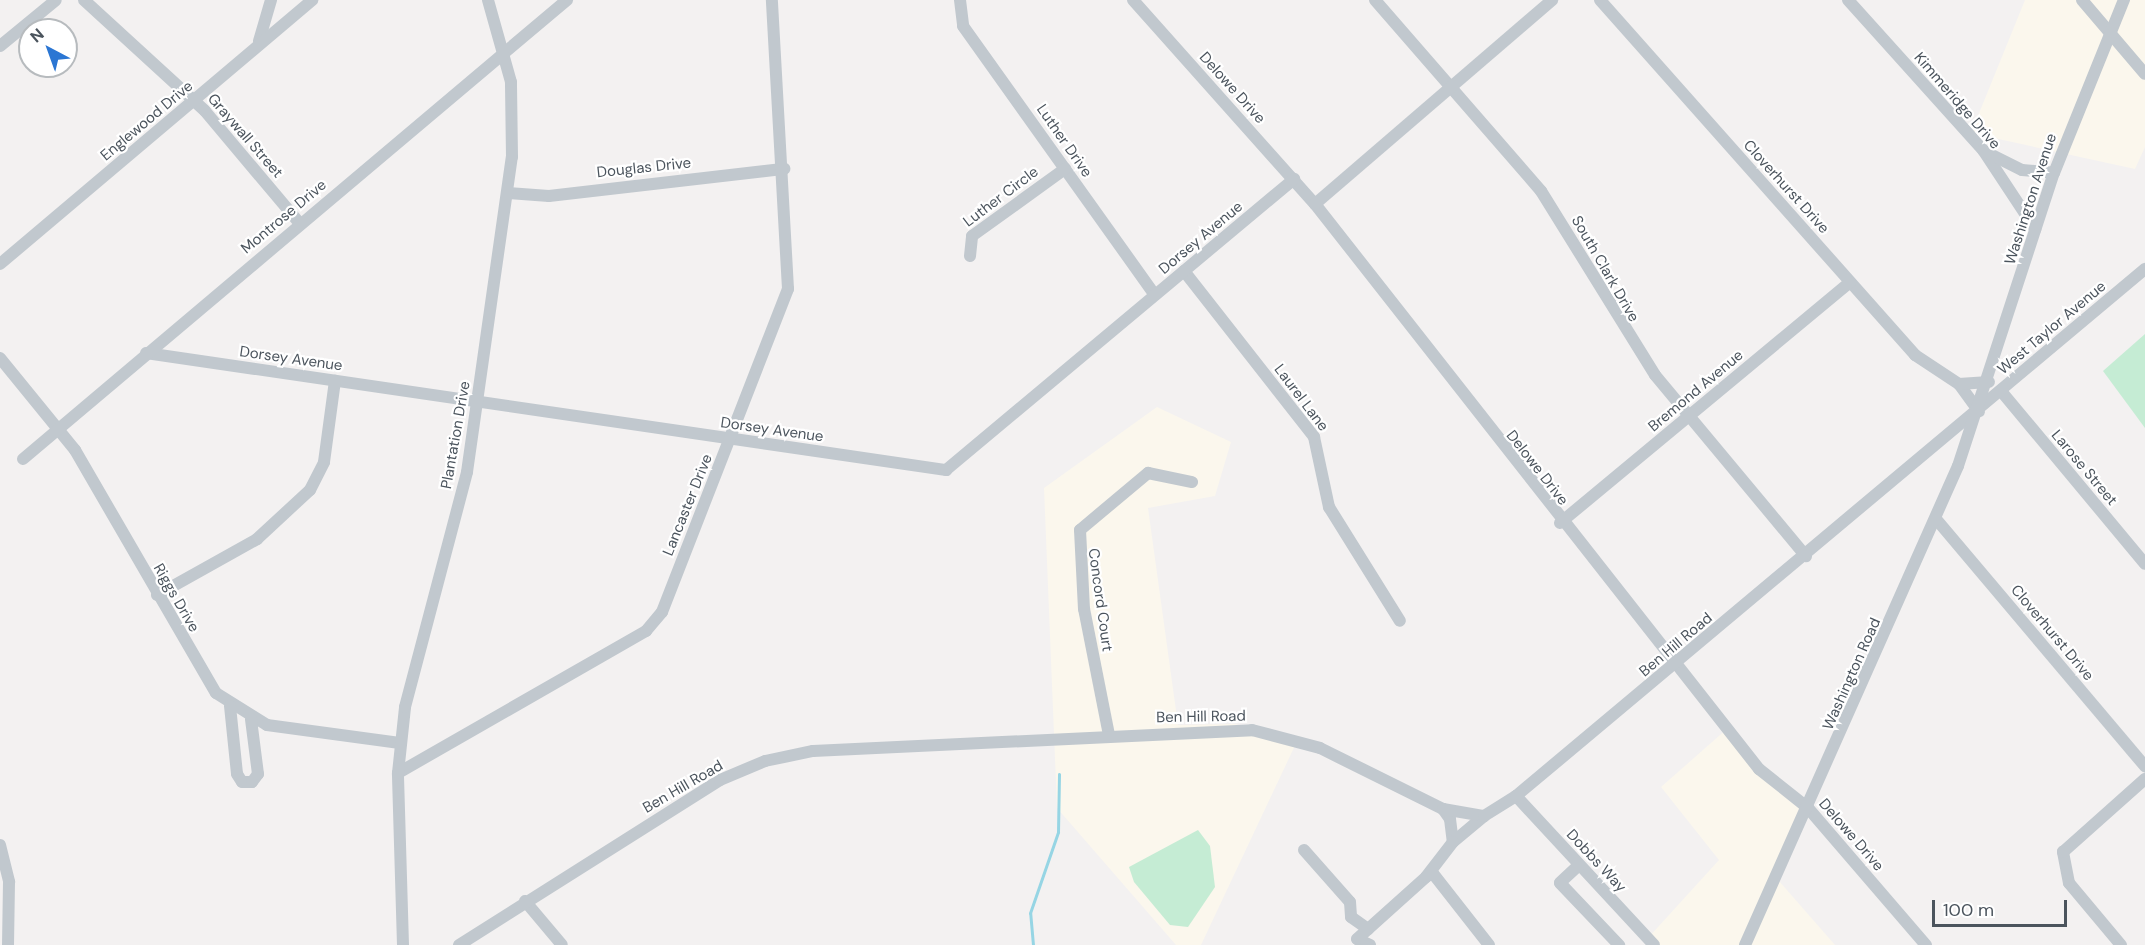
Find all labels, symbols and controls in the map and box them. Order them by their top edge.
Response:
north arrow [18,18,78,78]
text: N [26,24,48,47]
street label: Delowe Drive [1195,49,1269,127]
street label: Kimmeridge Drive [1910,49,2004,153]
street label: Englewood Drive [97,77,197,165]
street label: Graywall Street [204,90,286,182]
street label: Luther Drive [1032,101,1096,181]
street label: Washington Avenue [2001,131,2061,267]
street label: Cloverhurst Drive [1739,137,1833,237]
street label: Douglas Drive [596,154,692,182]
street label: Luther Circle [960,163,1042,231]
street label: Montrose Drive [238,176,330,258]
street label: Dorsey Avenue [1155,198,1247,278]
street label: South Clark Drive [1567,213,1643,325]
street label: West Taylor Avenue [1994,278,2110,378]
street label: Dorsey Avenue [238,343,344,375]
street label: Bremond Avenue [1645,346,1747,436]
street label: Laurel Lane [1270,361,1332,435]
street label: Plantation Drive [438,380,474,490]
street label: Dorsey Avenue [719,414,825,446]
street label: Delowe Drive [1502,427,1572,509]
street label: Larose Street [2047,427,2121,509]
street label: Lancaster Drive [659,452,717,558]
street label: Concord Court [1084,547,1116,653]
street label: Riggs Drive [149,560,203,636]
street label: Cloverhurst Drive [2007,581,2097,685]
street label: Ben Hill Road [1636,609,1716,681]
street label: Washington Road [1819,615,1885,733]
street label: Ben Hill Road [1156,707,1246,727]
street label: Ben Hill Road [640,757,726,817]
street label: Delowe Drive [1815,795,1887,875]
street label: Dobbs Way [1562,826,1630,896]
scale bar [1935,888,2070,926]
text: 100 m [1943,898,1994,922]

